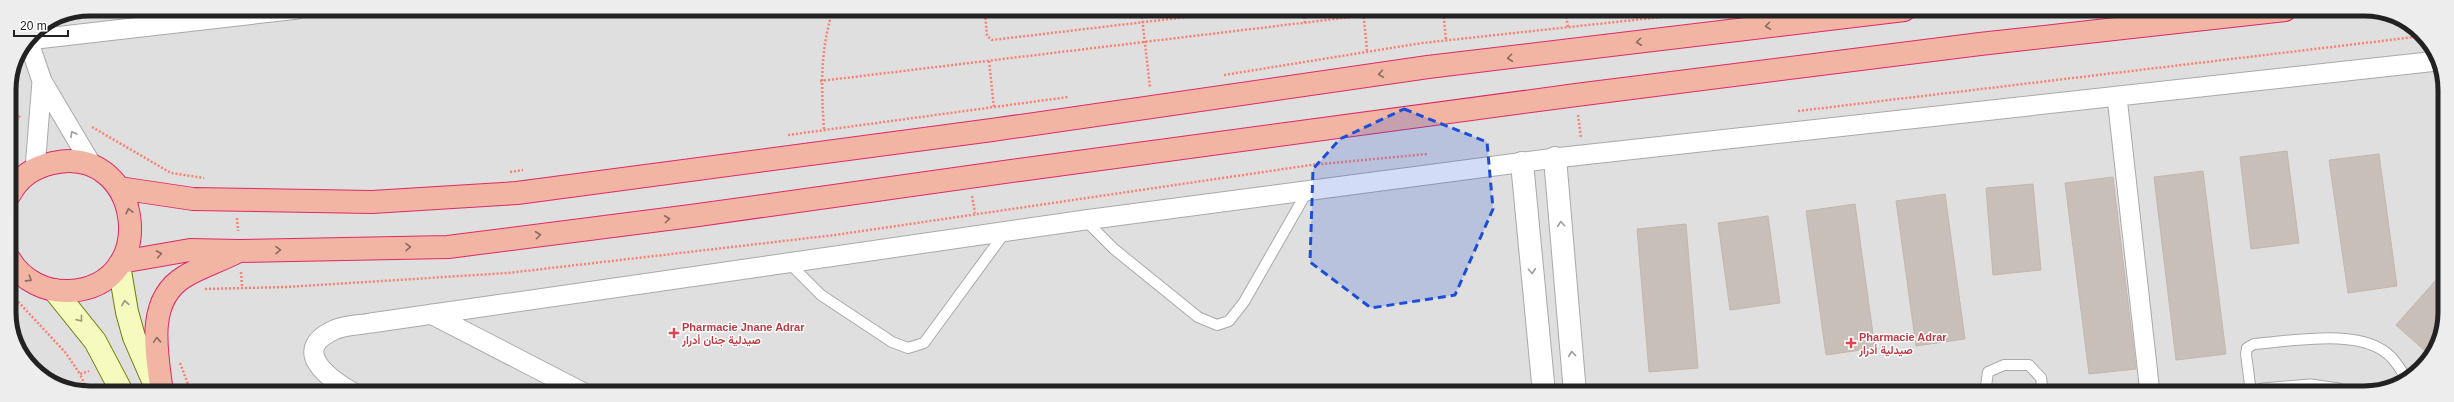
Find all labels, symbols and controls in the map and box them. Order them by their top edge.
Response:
scale bar [14,12,68,38]
text: 20 m [20,19,47,33]
one-way arrow [1765,21,1771,30]
one-way arrow [1636,37,1642,46]
one-way arrow [1507,53,1513,62]
one-way arrow [1378,69,1384,78]
one-way arrow [70,131,77,138]
one-way arrow [125,208,134,215]
one-way arrow [664,215,670,224]
one-way arrow [1556,221,1565,227]
one-way arrow [535,231,541,240]
one-way arrow [405,243,411,252]
one-way arrow [275,246,281,254]
one-way arrow [156,250,162,259]
one-way arrow [1528,268,1537,274]
one-way arrow [25,275,32,282]
one-way arrow [122,300,130,307]
one-way arrow [75,315,82,322]
place label: Pharmacie Jnane Adrar صيدلية جنان أدرار [681,321,805,347]
marker: Pharmacie Jnane Adrar صيدلية جنان أدرار [669,328,679,338]
place label: Pharmacie Adrar صيدلية أدرار [1858,331,1947,357]
one-way arrow [152,337,161,343]
marker: Pharmacie Adrar صيدلية أدرار [1846,338,1856,348]
one-way arrow [1567,351,1576,357]

